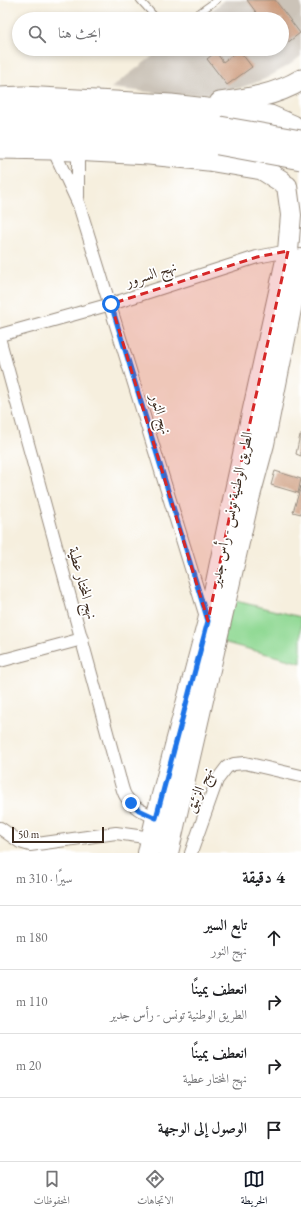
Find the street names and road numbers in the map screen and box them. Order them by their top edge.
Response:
street label: نهج السرور [121,256,180,296]
street label: نهج النور [141,389,177,438]
street label: الطريق الوطنية تونس - رأس جدير [203,429,257,590]
street label: نهج المختار عطية [60,545,102,622]
street label: نهج الزئبق [180,764,221,817]

